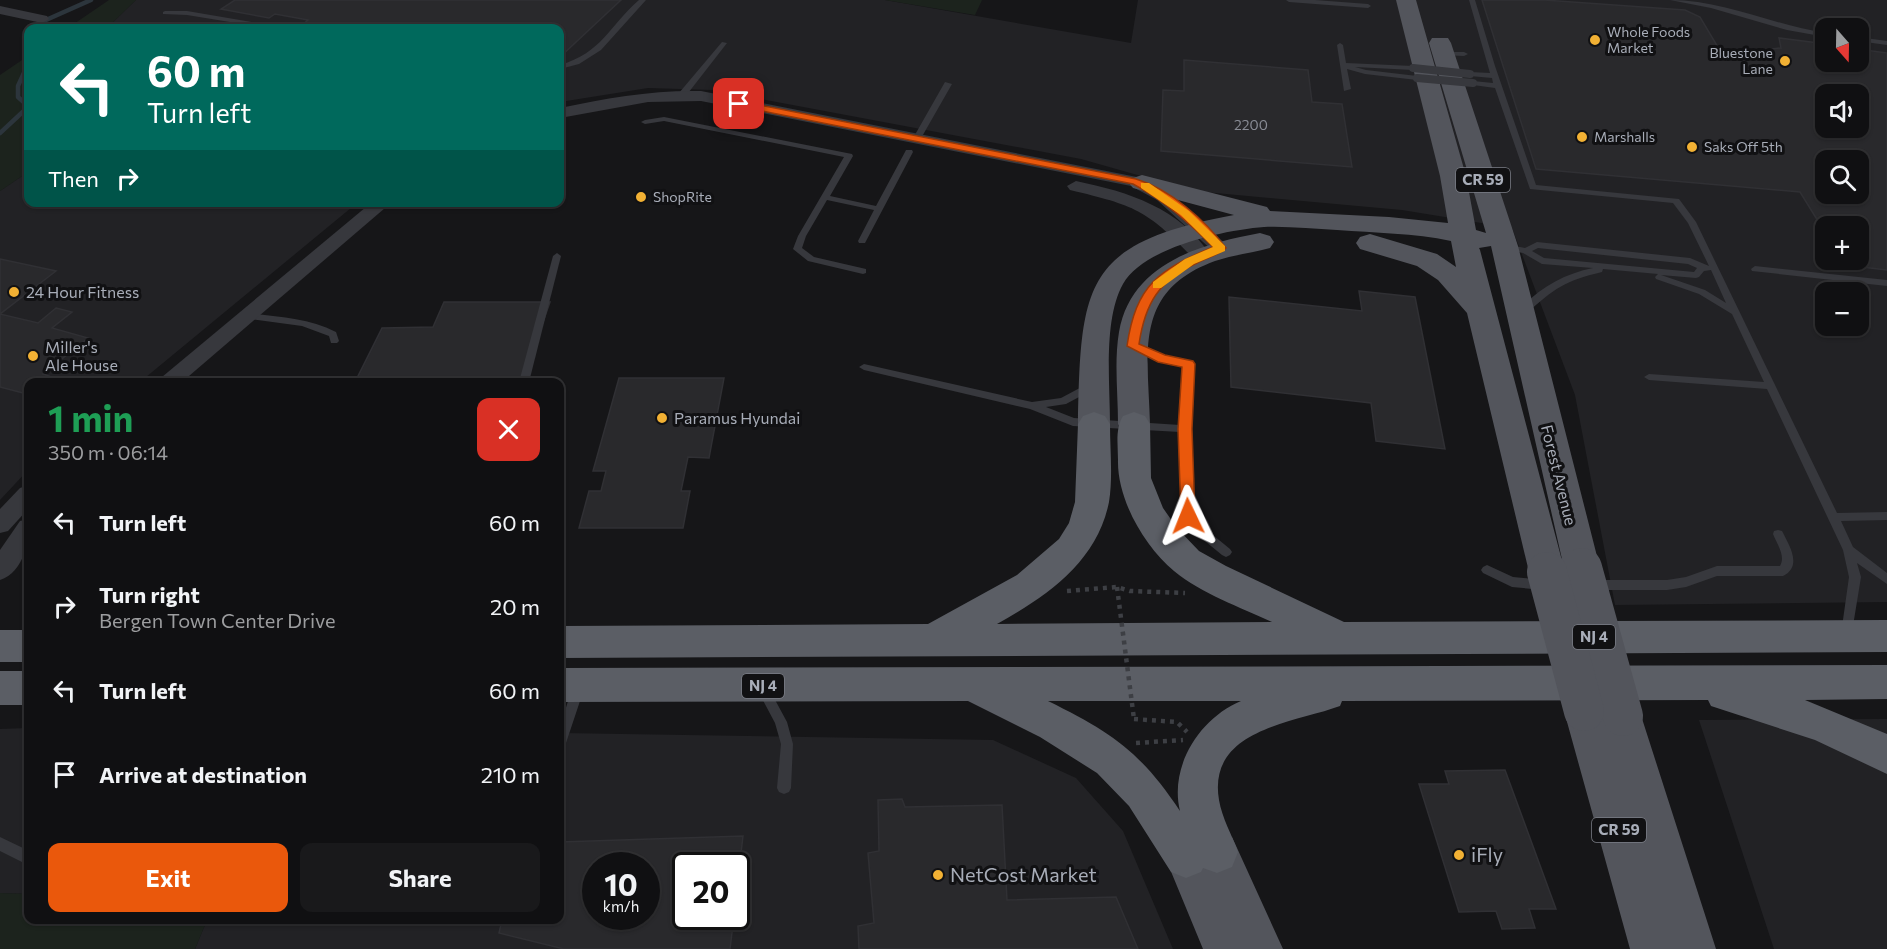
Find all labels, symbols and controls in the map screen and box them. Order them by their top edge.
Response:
north arrow [1815,18,1869,72]
map controls [1815,18,1869,336]
place label: Whole Foods Market [1607,23,1690,56]
marker: Whole Foods Market [1588,33,1602,47]
text: 60 m [147,44,246,96]
place label: Bluestone Lane [1709,44,1773,77]
icon: left [48,48,126,126]
marker: Bluestone Lane [1778,54,1792,68]
pin [713,78,764,129]
button: sound [1815,84,1869,138]
icon: arrive [722,87,755,120]
text: Turn left [147,96,251,129]
house number: 2200 [1234,116,1268,133]
place label: Marshalls [1594,128,1655,145]
marker: Marshalls [1575,130,1589,144]
place label: Saks Off 5th [1704,138,1783,155]
marker: Saks Off 5th [1685,140,1699,154]
button: search [1815,150,1869,204]
icon: right [111,162,144,195]
text: Then [48,165,99,192]
road number: CR 59 [1456,168,1510,192]
place label: ShopRite [653,188,712,205]
marker: ShopRite [634,190,648,204]
button: + [1815,216,1869,270]
place label: 24 Hour Fitness [26,282,139,301]
button: − [1815,282,1869,336]
marker: 24 Hour Fitness [7,285,21,299]
place label: Miller's Ale House [45,337,118,374]
marker: Miller's Ale House [26,349,40,363]
text: 1 min [48,395,133,439]
button: close [477,398,540,461]
place label: Paramus Hyundai [674,408,800,427]
marker: Paramus Hyundai [655,411,669,425]
street label: Forest Avenue [1538,423,1581,527]
text: 350 m · 06:14 [48,440,168,464]
position arrow [1156,484,1220,548]
icon: left [48,506,81,539]
text: Turn left [99,509,186,536]
text: 60 m [489,509,540,536]
text: Turn right [99,581,200,608]
icon: right [48,590,81,623]
text: 20 m [490,593,540,620]
text: Bergen Town Center Drive [99,608,336,632]
road number: NJ 4 [1573,625,1615,649]
icon: left [48,674,81,707]
road number: NJ 4 [742,674,784,698]
text: Turn left [99,677,186,704]
text: 60 m [489,677,540,704]
icon: arrive [48,758,81,791]
text: Arrive at destination [99,761,307,788]
text: 210 m [481,761,540,788]
road number: CR 59 [1592,818,1646,842]
place label: iFly [1471,842,1503,866]
button: Exit [48,843,288,912]
button: Share [300,843,540,912]
marker: iFly [1452,848,1466,862]
speed limit sign: 20 [672,852,750,930]
place label: NetCost Market [950,862,1097,886]
text: 10 [604,865,638,902]
marker: NetCost Market [931,868,945,882]
text: km/h [603,897,639,915]

